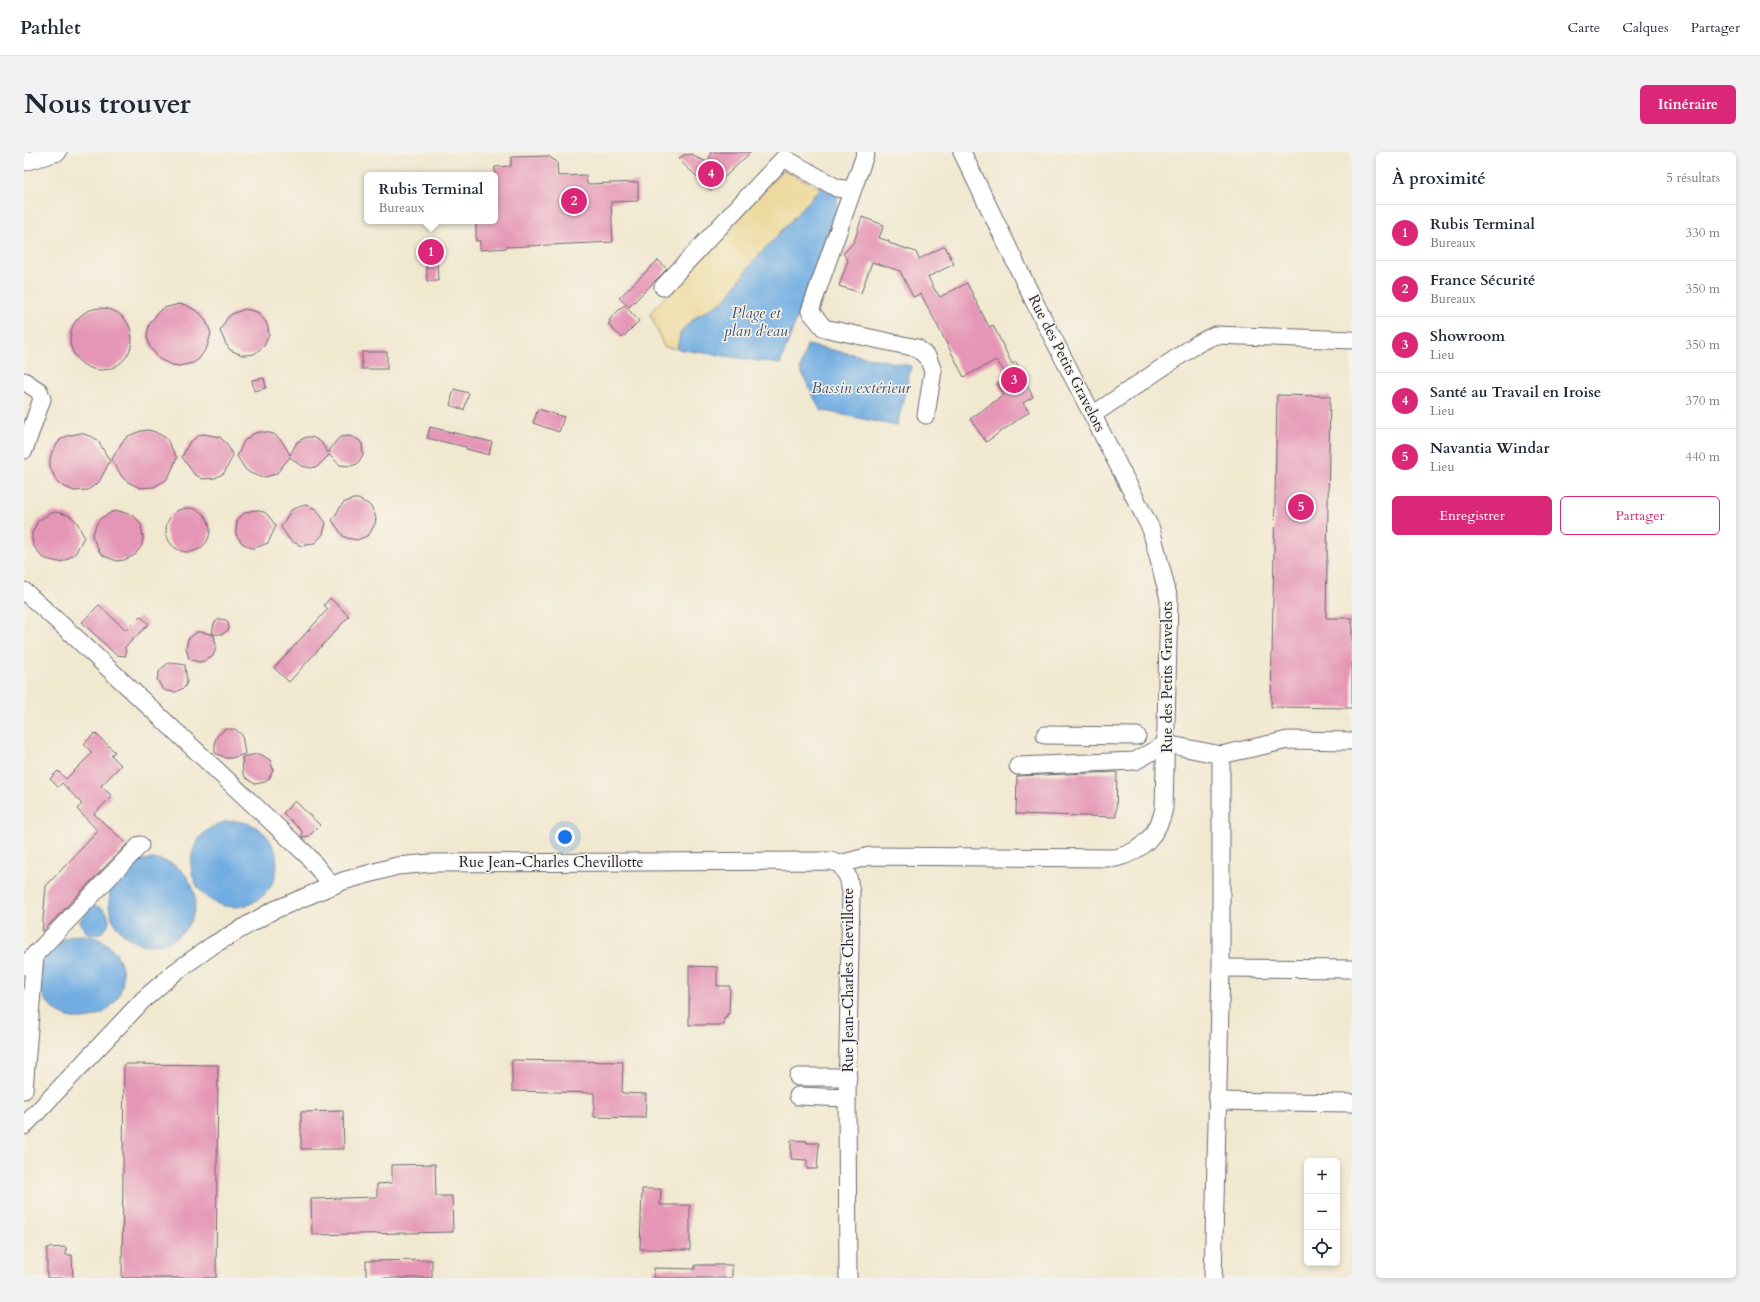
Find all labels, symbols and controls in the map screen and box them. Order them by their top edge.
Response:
text: Pathlet [20,15,81,41]
text: Carte [1568,18,1600,37]
text: Calques [1622,18,1669,37]
text: Partager [1691,18,1740,37]
text: Nous trouver [24,85,191,123]
button: Itinéraire [1640,85,1736,124]
pin: 4 [698,159,724,189]
text: À proximité [1392,167,1486,190]
text: 5 résultats [1666,169,1720,187]
popup [364,172,498,224]
text: Rubis Terminal [379,179,483,199]
pin: 2 [561,186,587,216]
text: Bureaux [379,199,424,217]
text: Rubis Terminal [1430,214,1535,234]
text: 1 [1402,224,1408,242]
text: 330 m [1686,224,1720,242]
text: Bureaux [1430,234,1476,252]
pin: 1 [418,237,444,267]
text: France Sécurité [1430,270,1535,290]
text: 2 [1402,280,1408,298]
text: 350 m [1686,280,1720,298]
text: Bureaux [1430,290,1476,308]
street label: Rue des Petits Gravelots [1024,291,1110,435]
water label: Plage et plan d'eau [722,302,788,342]
text: Showroom [1430,326,1505,346]
text: 3 [1402,336,1408,354]
text: 350 m [1686,336,1720,354]
text: Lieu [1430,346,1455,364]
pin: 3 [1001,365,1027,395]
water label: Bassin extérieur [811,377,912,399]
text: Santé au Travail en Iroise [1430,382,1601,402]
text: 4 [1402,392,1408,410]
text: 370 m [1686,392,1720,410]
text: Lieu [1430,402,1455,420]
text: Navantia Windar [1430,438,1550,458]
text: 5 [1402,448,1408,466]
text: 440 m [1686,448,1720,466]
text: Lieu [1430,458,1455,476]
pin: 5 [1288,492,1314,522]
button: Enregistrer [1392,496,1552,535]
button: Partager [1560,496,1720,535]
street label: Rue des Petits Gravelots [1157,601,1177,753]
your location [555,827,575,847]
street label: Rue Jean-Charles Chevillotte [459,852,644,872]
street label: Rue Jean-Charles Chevillotte [838,887,858,1072]
map controls [1304,1158,1340,1266]
button: + [1304,1158,1340,1194]
button: − [1304,1194,1340,1230]
button: locate [1304,1230,1340,1266]

